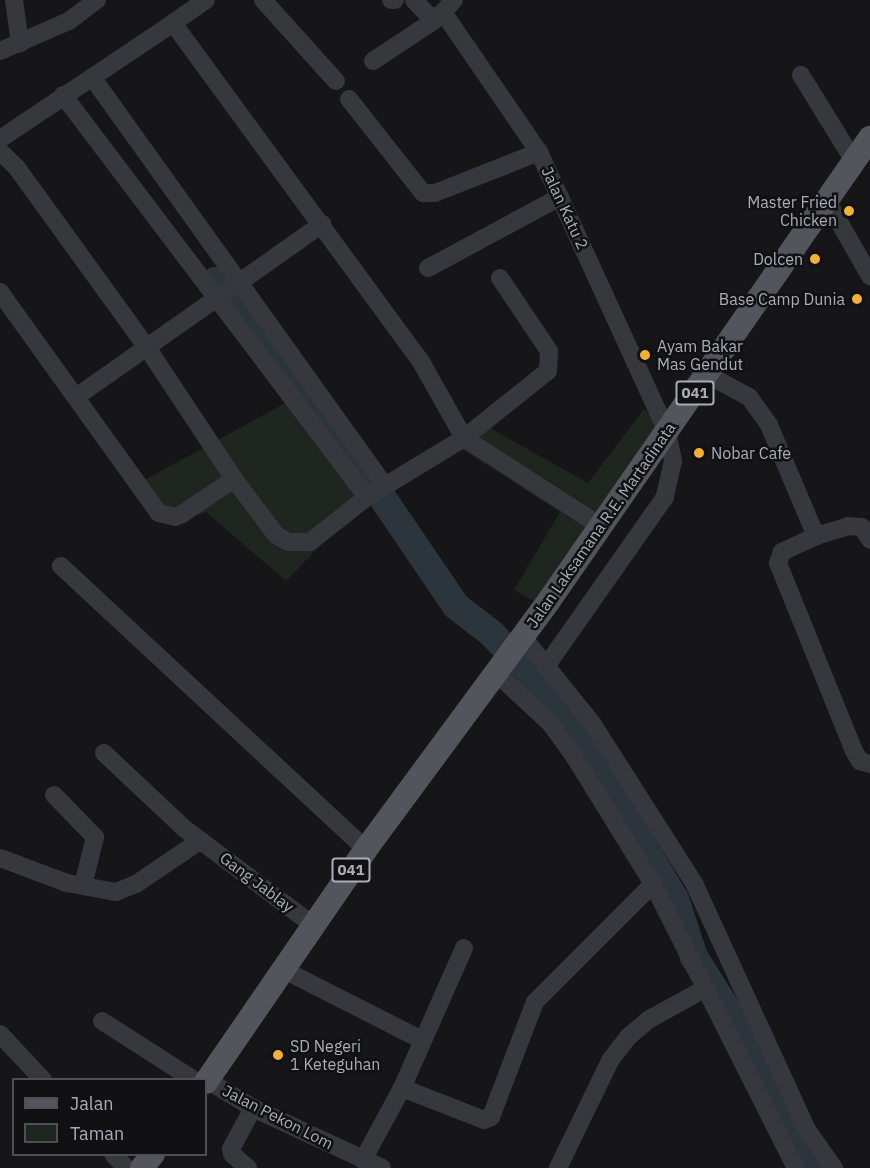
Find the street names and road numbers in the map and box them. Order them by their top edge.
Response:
street label: Jalan Katu 2 [537,164,593,252]
road number: 041 [676,381,714,405]
street label: Jalan Laksamana R.E. Martadinata [523,419,679,631]
street label: Gang Jablay [216,848,298,916]
road number: 041 [332,858,370,882]
street label: Jalan Pekon Lom [220,1081,336,1153]

